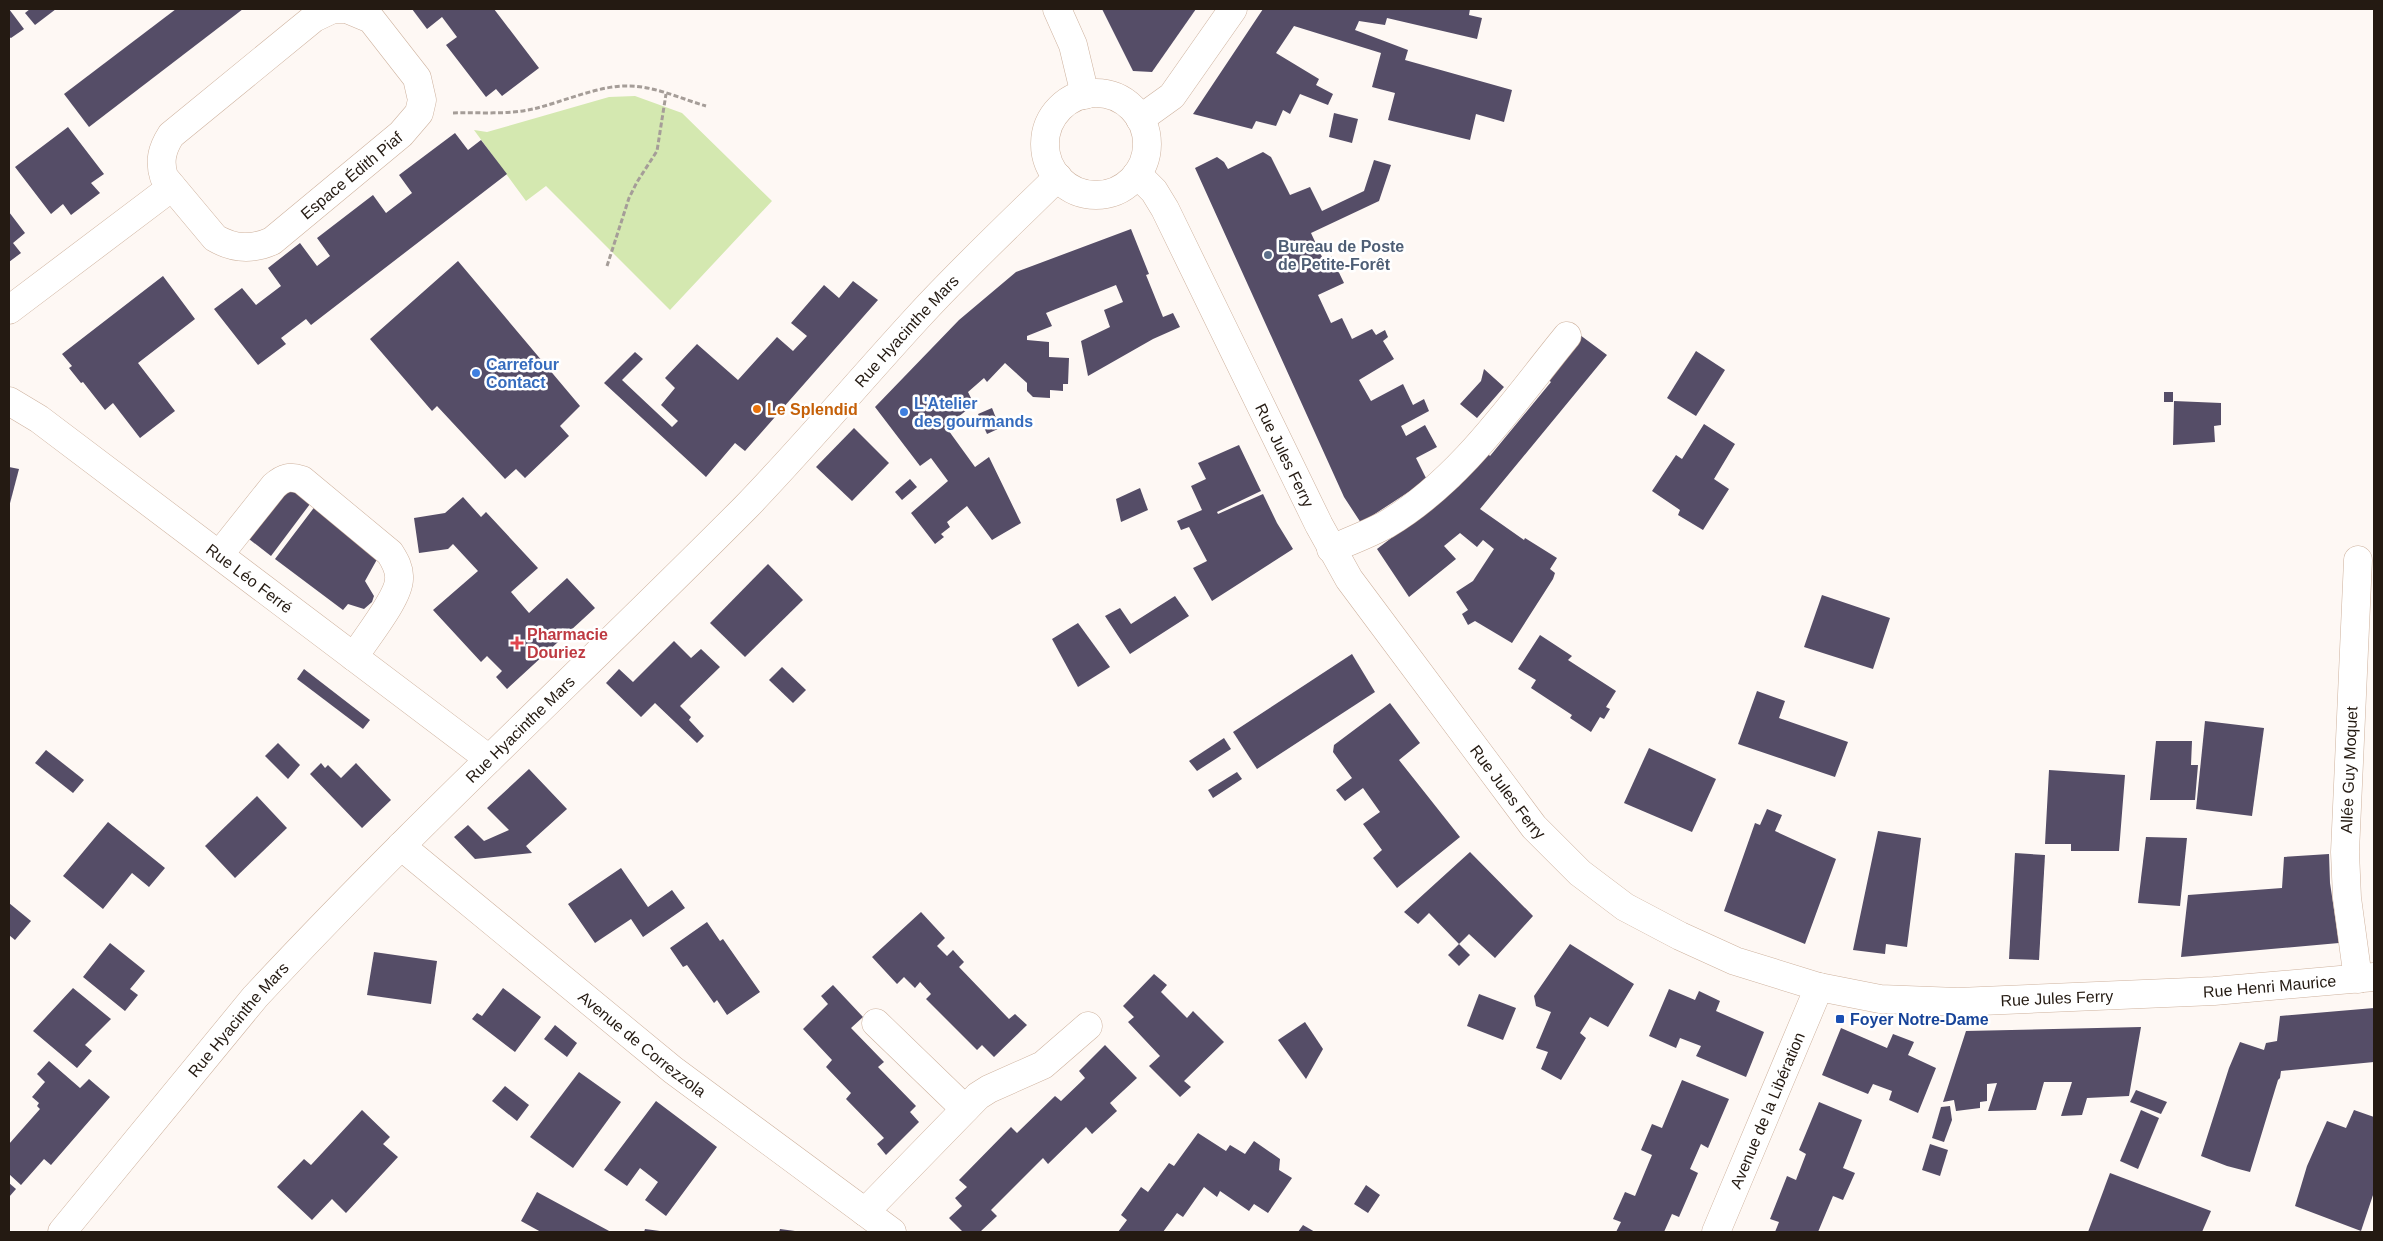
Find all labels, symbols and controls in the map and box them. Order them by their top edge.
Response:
street label: Espace Édith Piaf [298,128,406,223]
place label: Bureau de Poste de Petite-Forêt [1278,238,1404,273]
marker: Bureau de Poste de Petite-Forêt [1262,249,1274,261]
street label: Rue Hyacinthe Mars [851,272,962,390]
place label: Carrefour Contact [486,356,559,391]
marker: Carrefour Contact [470,367,482,379]
place label: L'Atelier des gourmands [914,395,1033,430]
place label: Le Splendid [767,401,858,418]
street label: Rue Jules Ferry [1252,401,1317,510]
marker: Le Splendid [751,403,763,415]
marker: L'Atelier des gourmands [898,406,910,418]
street label: Rue Léo Ferré [203,541,296,617]
place label: Pharmacie Douriez [527,626,608,661]
marker: Pharmacie Douriez [511,637,523,649]
street label: Rue Hyacinthe Mars [462,673,578,786]
street label: Allée Guy Moquet [2338,705,2361,834]
street label: Rue Jules Ferry [1467,742,1549,842]
street label: Rue Hyacinthe Mars [185,959,292,1080]
street label: Rue Henri Maurice [2203,972,2337,1000]
street label: Rue Jules Ferry [2000,987,2114,1009]
street label: Avenue de Correzzola [575,988,709,1100]
place label: Foyer Notre-Dame [1850,1011,1989,1028]
marker: Foyer Notre-Dame [1834,1013,1846,1025]
street label: Avenue de la Libération [1727,1030,1808,1191]

